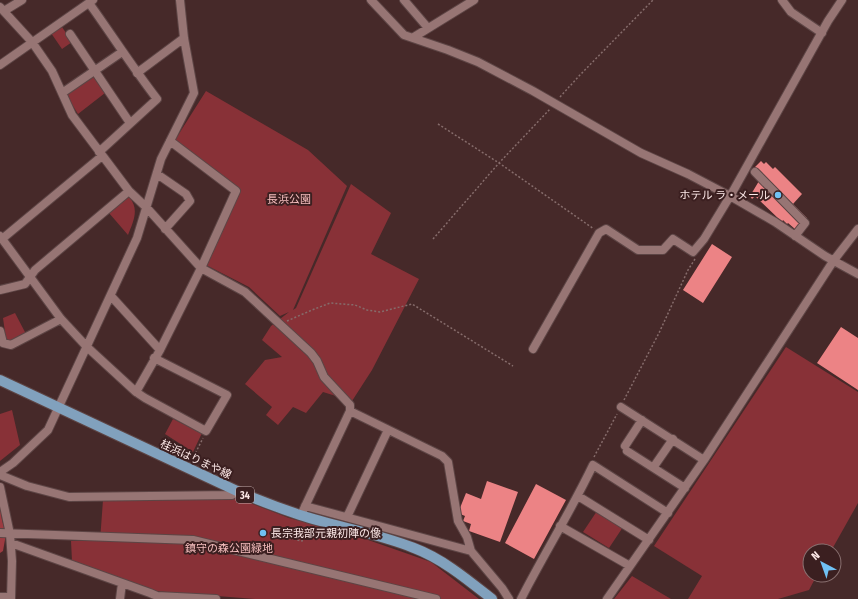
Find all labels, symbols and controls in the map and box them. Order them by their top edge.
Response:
place label: ホテル ラ・メール [679,189,770,202]
marker: ホテル ラ・メール [773,190,783,200]
park label: 長浜公園 [267,193,311,206]
street label: 桂浜はりまや線 [158,437,233,482]
road number: 34 [236,487,254,503]
place label: 長宗我部元親初陣の像 [271,527,381,540]
marker: 長宗我部元親初陣の像 [258,528,268,538]
park label: 鎮守の森公園緑地 [185,542,273,555]
north arrow [802,543,842,583]
text: N [809,549,823,563]

